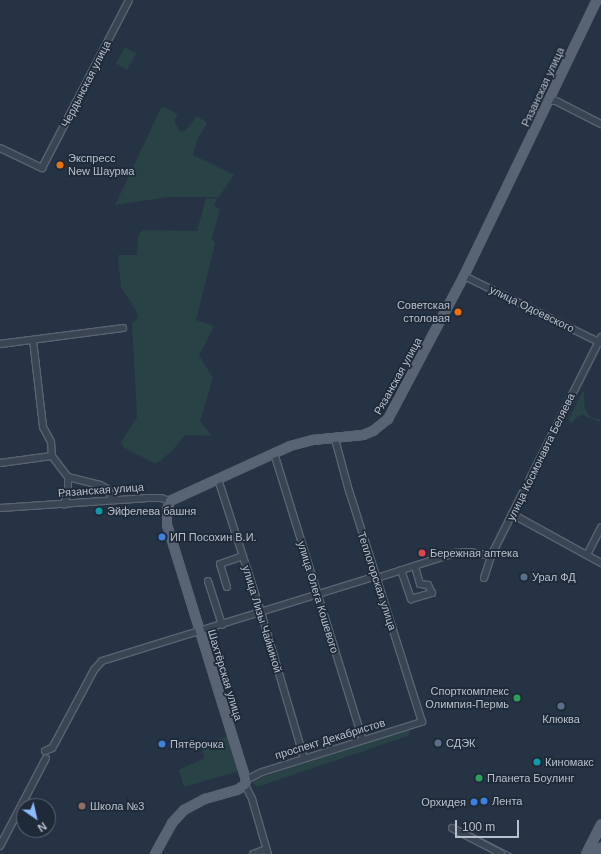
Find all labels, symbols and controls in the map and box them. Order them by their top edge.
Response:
street label: Чердынская улица [58,38,114,130]
street label: Рязанская улица [519,45,567,129]
place label: Экспресс New Шаурма [68,152,134,178]
marker: Экспресс New Шаурма [55,160,65,170]
street label: улица Одоевского [488,283,576,335]
place label: Советская столовая [397,299,450,325]
marker: Советская столовая [453,307,463,317]
street label: Рязанская улица [371,335,425,417]
street label: улица Космонавта Беляева [504,391,578,523]
street label: Рязанская улица [58,480,144,500]
place label: Эйфелева башня [107,504,196,518]
marker: Эйфелева башня [94,506,104,516]
place label: ИП Посохин В.И. [170,530,257,544]
street label: Теплогорская улица [355,530,399,632]
marker: ИП Посохин В.И. [157,532,167,542]
street label: улица Олега Кошевого [295,539,341,655]
place label: Бережная аптека [430,546,518,560]
marker: Бережная аптека [417,548,427,558]
street label: улица Лизы Чайкиной [239,564,285,674]
place label: Урал ФД [532,570,576,584]
marker: Урал ФД [519,572,529,582]
street label: Шахтёрская улица [205,628,245,722]
place label: Спорткомплекс Олимпия-Пермь [425,685,509,711]
marker: Спорткомплекс Олимпия-Пермь [512,693,522,703]
marker: Клюква [556,701,566,711]
place label: Клюква [542,712,580,726]
street label: проспект Декабристов [273,716,387,762]
place label: СДЭК [446,736,475,750]
place label: Пятёрочка [170,737,224,751]
marker: СДЭК [433,738,443,748]
marker: Пятёрочка [157,739,167,749]
place label: Киномакс [545,755,594,769]
marker: Киномакс [532,757,542,767]
place label: Планета Боулинг [487,771,574,785]
marker: Планета Боулинг [474,773,484,783]
place label: Лента [492,794,522,808]
place label: Орхидея [421,795,466,809]
marker: Лента [479,796,489,806]
marker: Орхидея [469,797,479,807]
north arrow [16,798,56,838]
place label: Школа №3 [90,799,144,813]
marker: Школа №3 [77,801,87,811]
scale bar [457,812,521,838]
text: N [36,820,49,834]
text: 100 m [462,820,495,834]

